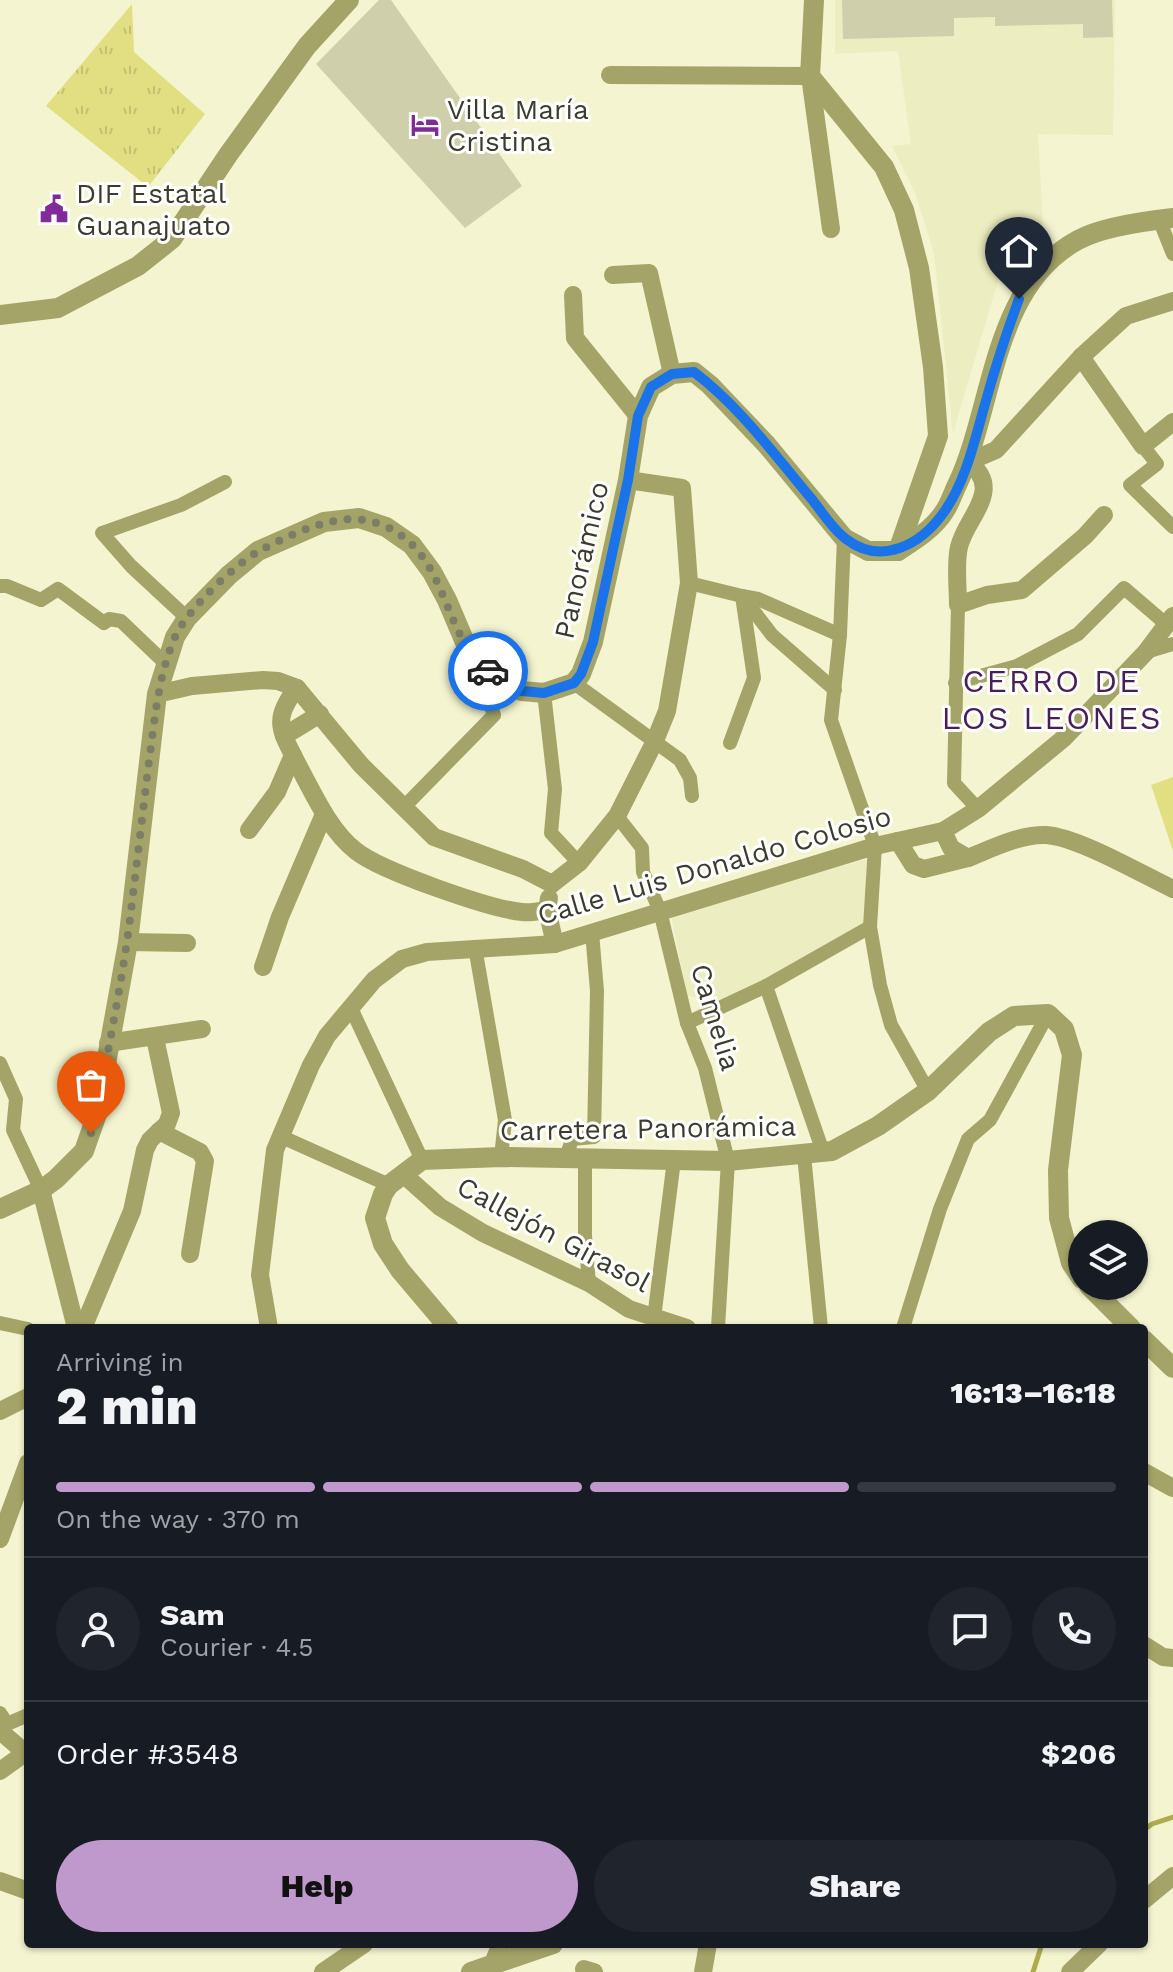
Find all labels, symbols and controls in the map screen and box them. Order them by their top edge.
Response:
place label: Villa María Cristina [447,93,589,158]
hotel icon: Villa María Cristina [410,110,440,140]
place label: DIF Estatal Guanajuato [76,177,231,242]
public building icon: DIF Estatal Guanajuato [39,194,69,224]
pin [985,217,1053,299]
icon: home [997,229,1041,273]
street label: Panorámico [547,478,616,642]
courier [448,631,528,711]
icon: car [466,649,510,693]
district label: CERRO DE LOS LEONES [941,662,1163,737]
street label: Calle Luis Donaldo Colosio [533,799,895,932]
street label: Camelia [684,960,747,1075]
pin [57,1051,125,1133]
icon: bag [69,1063,113,1107]
street label: Carretera Panorámica [500,1109,797,1148]
street label: Callejón Girasol [451,1170,656,1299]
map controls [1068,1220,1148,1300]
button: layers [1068,1220,1148,1300]
text: Arriving in [56,1347,184,1377]
text: 16:13–16:18 [950,1375,1116,1410]
text: 2 min [56,1376,198,1437]
text: On the way · 370 m [56,1504,300,1534]
button: person [56,1587,140,1671]
button: chat [928,1587,1012,1671]
button: phone [1032,1587,1116,1671]
text: Sam [160,1597,225,1632]
text: Courier · 4.5 [160,1632,313,1662]
text: Order #3548 [56,1736,239,1771]
text: $206 [1041,1736,1116,1771]
button: Help [56,1840,578,1932]
button: Share [594,1840,1116,1932]

